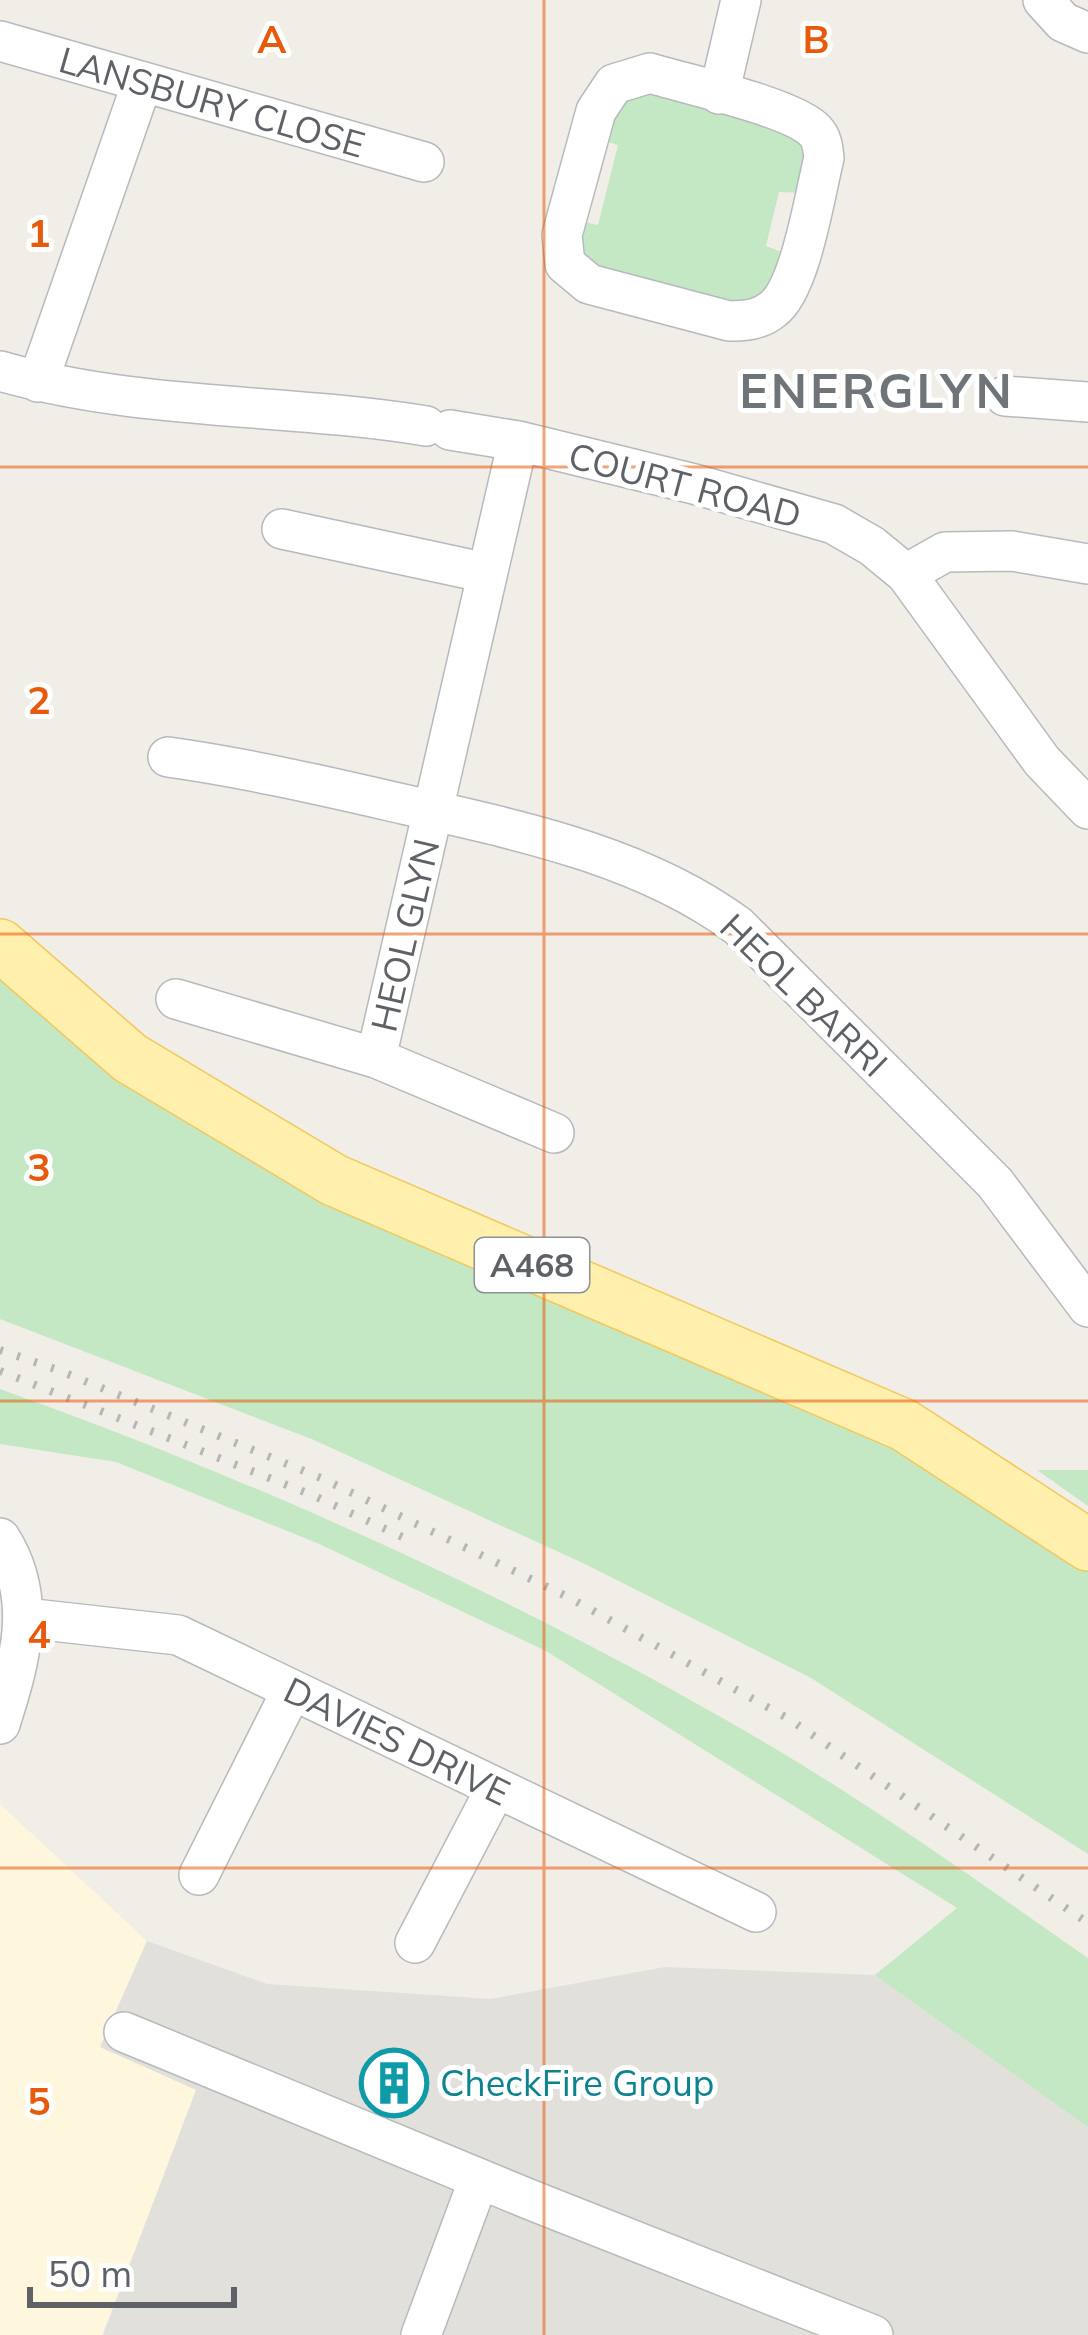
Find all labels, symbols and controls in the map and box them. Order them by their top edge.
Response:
text: B [803,14,829,63]
street label: LANSBURY CLOSE [54,38,370,166]
text: 1 [27,208,51,257]
district label: ENERGLYN [739,360,1015,420]
street label: COURT ROAD [564,432,806,537]
text: 2 [27,675,51,724]
street label: HEOL GLYN [360,834,449,1036]
street label: HEOL BARRI [711,904,897,1086]
text: 3 [27,1142,51,1191]
road number: A468 [475,1238,589,1292]
text: 4 [27,1609,51,1658]
street label: DAVIES DRIVE [277,1667,517,1815]
building icon: CheckFire Group [359,2048,429,2118]
place label: CheckFire Group [440,2060,714,2105]
text: 5 [27,2076,51,2125]
scale bar [30,2233,234,2307]
text: 50 m [48,2251,132,2296]

